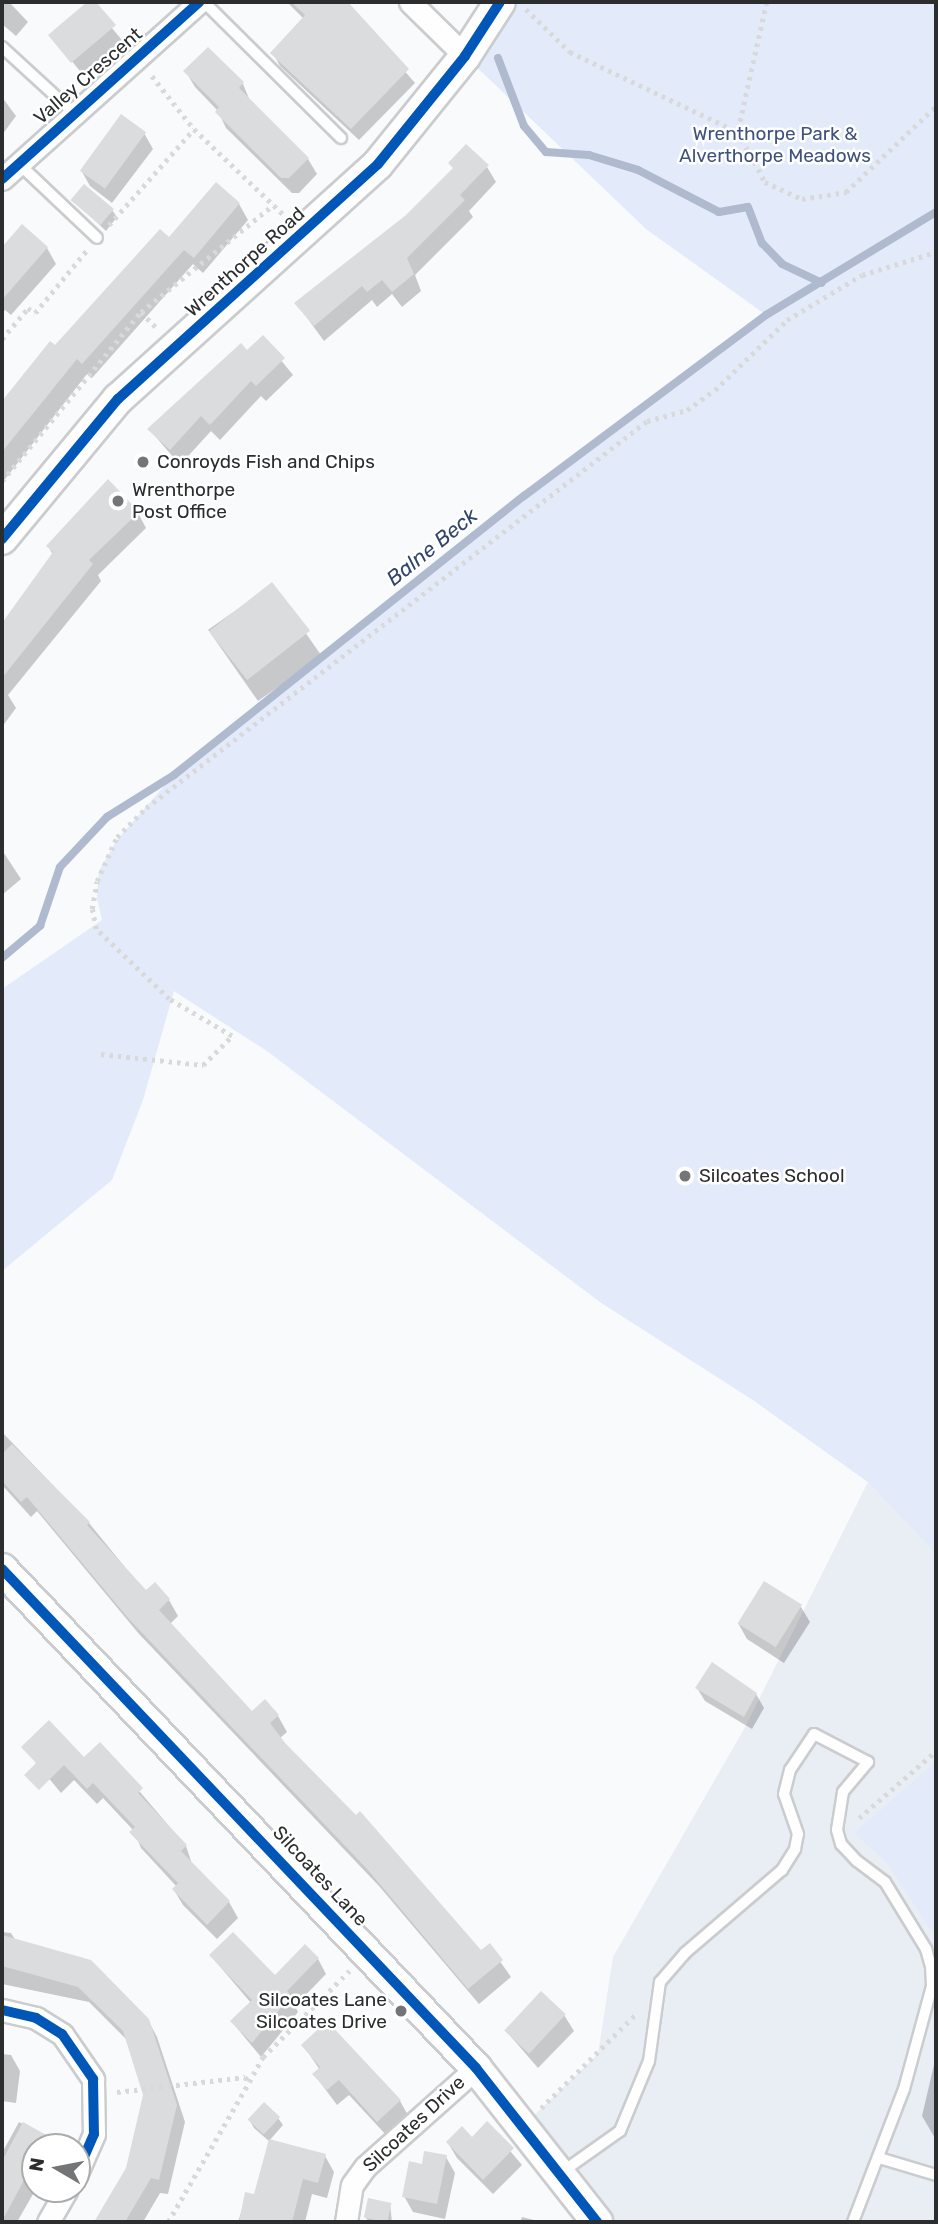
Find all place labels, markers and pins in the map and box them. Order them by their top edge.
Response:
place label: Conroyds Fish and Chips [157,451,375,473]
marker: Conroyds Fish and Chips [135,454,151,470]
place label: Wrenthorpe Post Office [132,479,235,523]
marker: Wrenthorpe Post Office [110,493,126,509]
place label: Silcoates School [699,1165,845,1187]
marker: Silcoates School [677,1168,693,1184]
place label: Silcoates Lane Silcoates Drive [256,1989,387,2033]
marker: Silcoates Lane Silcoates Drive [393,2003,409,2019]

